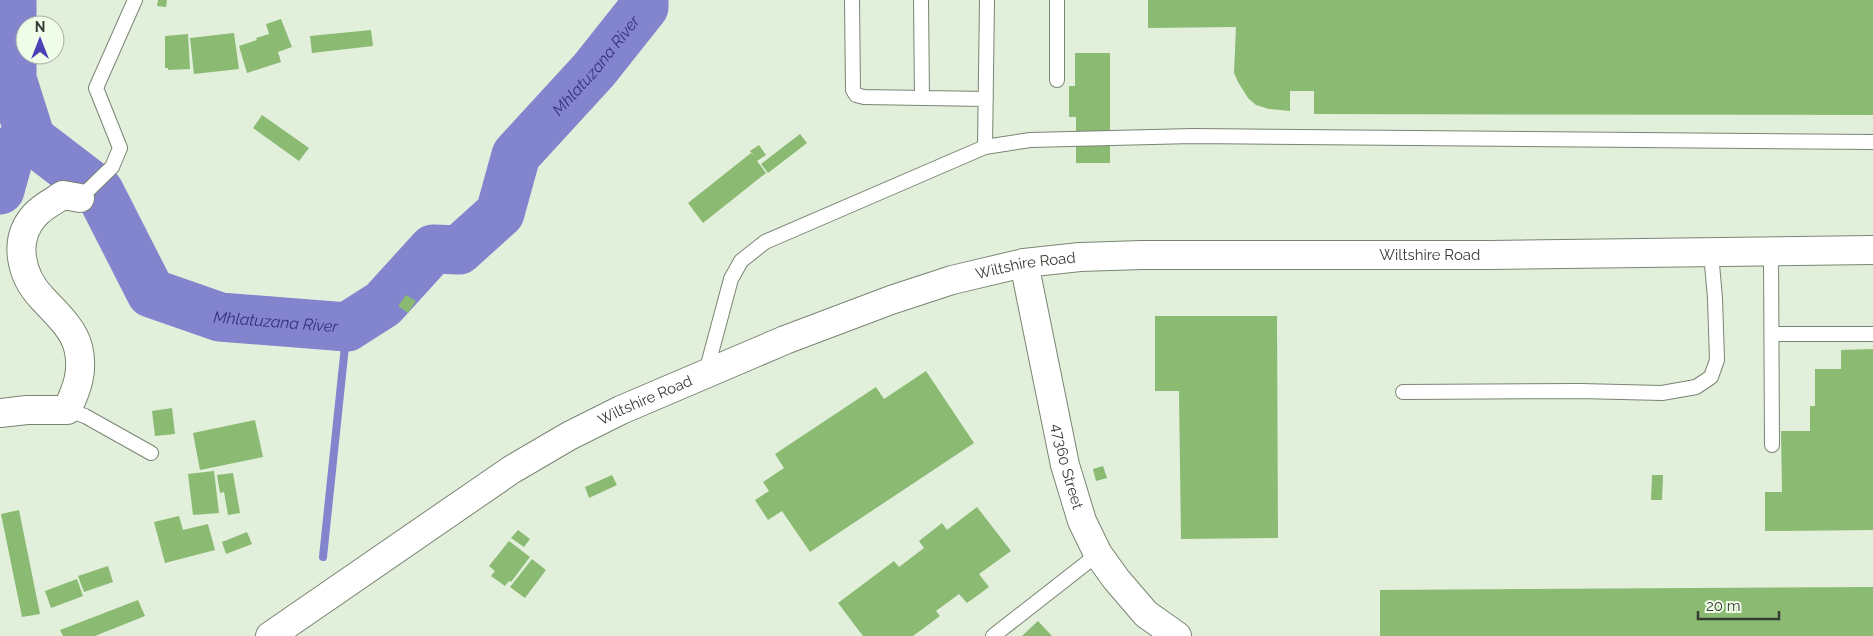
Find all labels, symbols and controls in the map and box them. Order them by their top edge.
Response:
water label: Mhlatuzana River [548,11,644,119]
north arrow [15,15,65,65]
text: N [35,19,45,35]
street label: Wiltshire Road [1379,246,1480,264]
street label: Wiltshire Road [974,249,1076,283]
water label: Mhlatuzana River [213,307,339,336]
street label: Wiltshire Road [595,372,695,429]
street label: 47360 Street [1048,422,1087,511]
scale bar [1698,588,1779,620]
text: 20 m [1706,597,1741,615]

